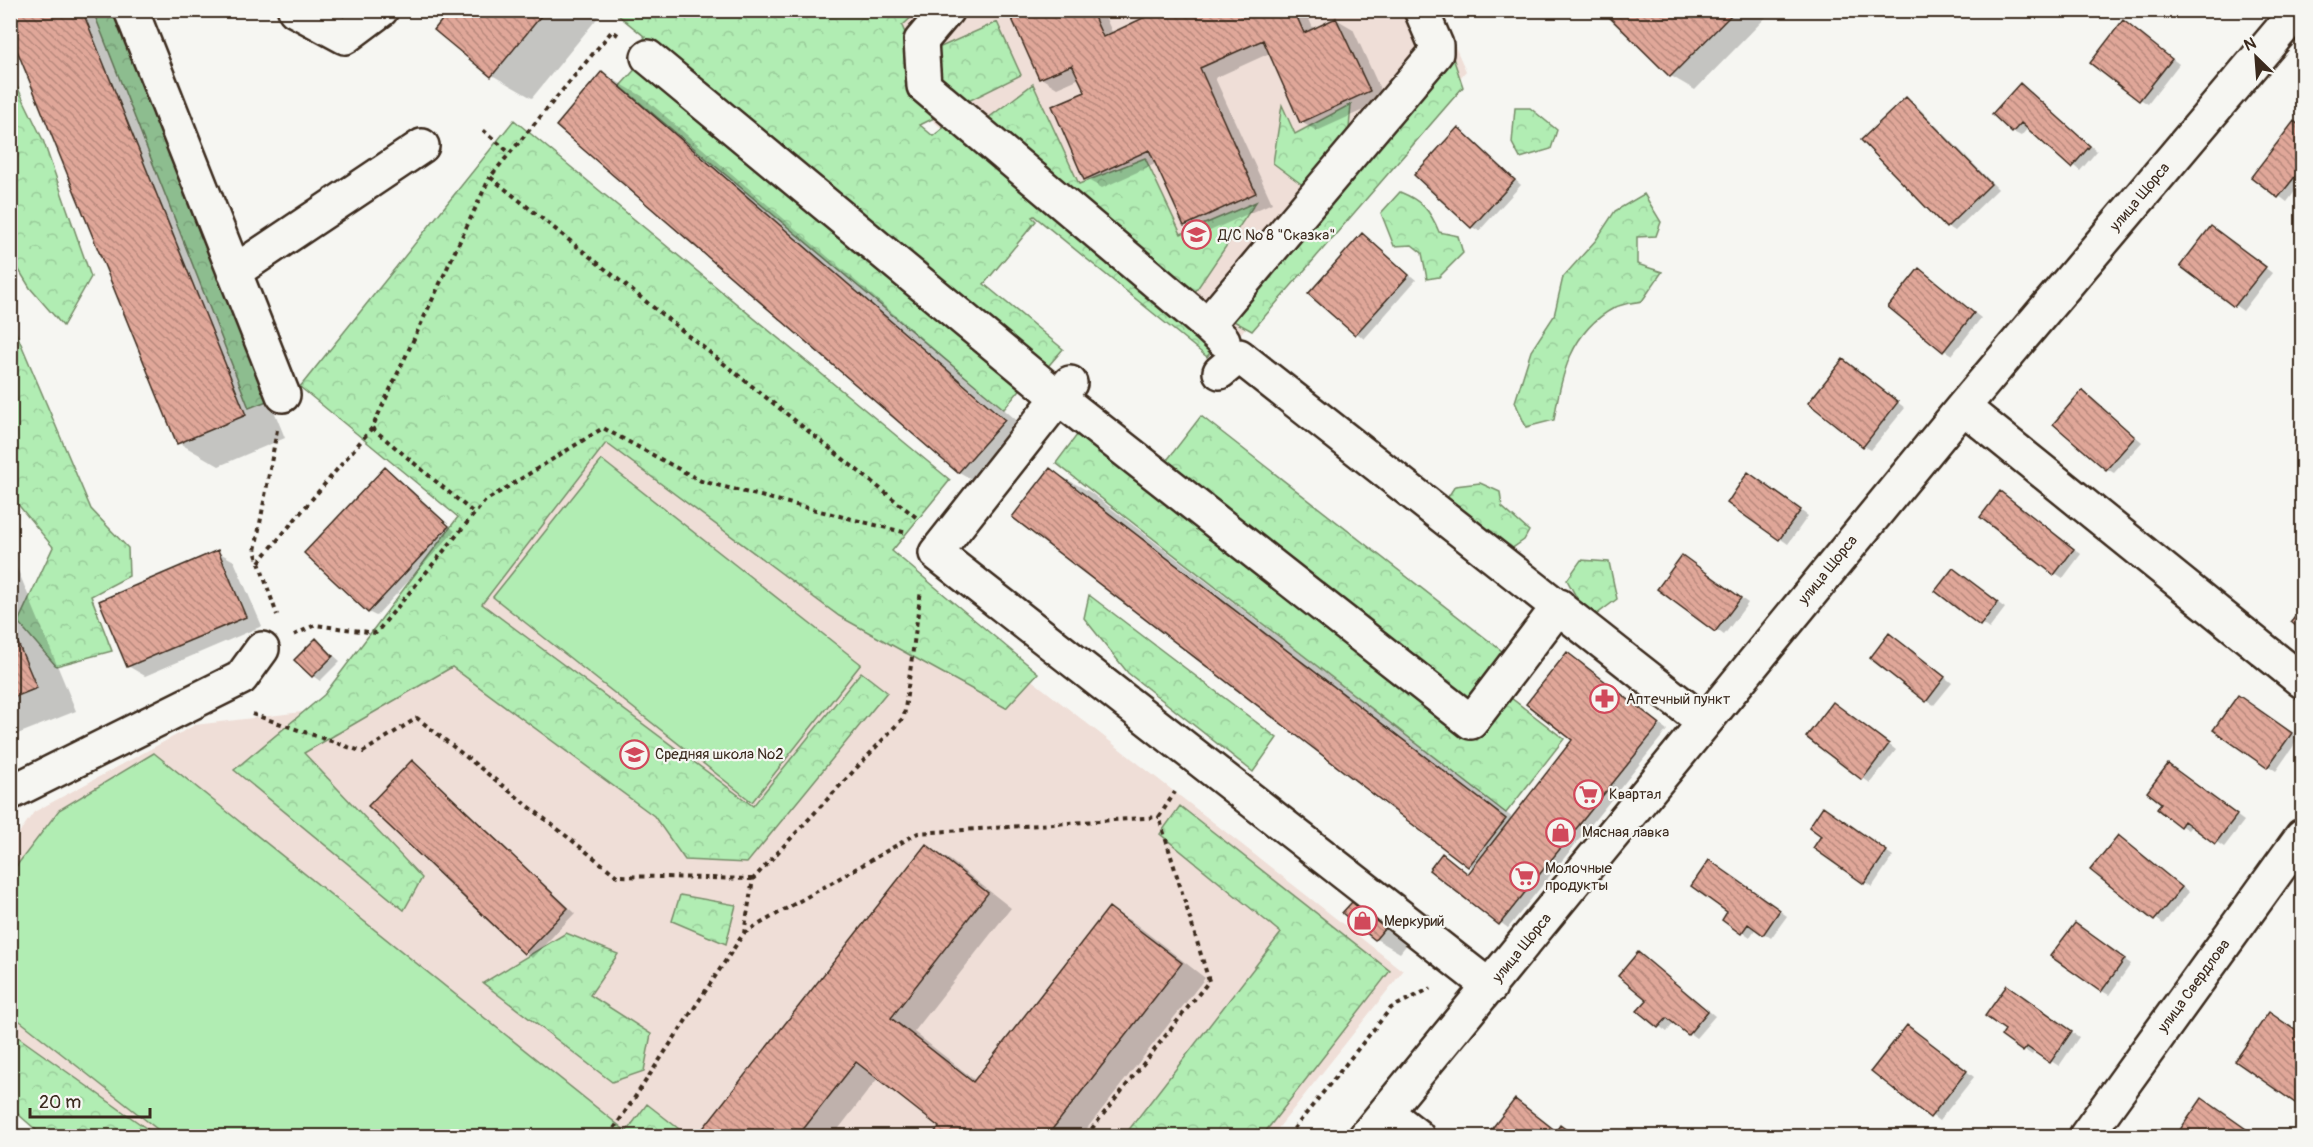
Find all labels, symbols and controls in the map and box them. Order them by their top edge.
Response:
north arrow [2226,27,2286,87]
text: N [2241,33,2259,56]
street label: улица Щорса [2105,159,2174,236]
school or university icon: Д/С № 8 "Сказка" [1181,219,1213,251]
place label: Д/С № 8 "Сказка" [1217,226,1335,245]
street label: улица Щорса [1794,531,1862,609]
pharmacy icon: Аптечный пункт [1589,683,1621,715]
place label: Аптечный пункт [1626,690,1731,709]
school or university icon: Средняя школа №2 [618,738,650,770]
place label: Средняя школа №2 [655,745,784,764]
supermarket icon: Квартал [1572,778,1604,810]
place label: Квартал [1609,785,1662,804]
shop icon: Мясная лавка [1545,816,1577,848]
place label: Мясная лавка [1582,823,1669,842]
place label: Молочные продукты [1545,859,1613,895]
supermarket icon: Молочные продукты [1508,861,1540,893]
shop icon: Меркурий [1347,905,1379,937]
street label: улица Щорса [1488,909,1556,987]
place label: Меркурий [1384,912,1444,931]
street label: улица Свердлова [2153,935,2234,1037]
scale bar [30,1081,150,1119]
text: 20 m [39,1091,81,1114]

